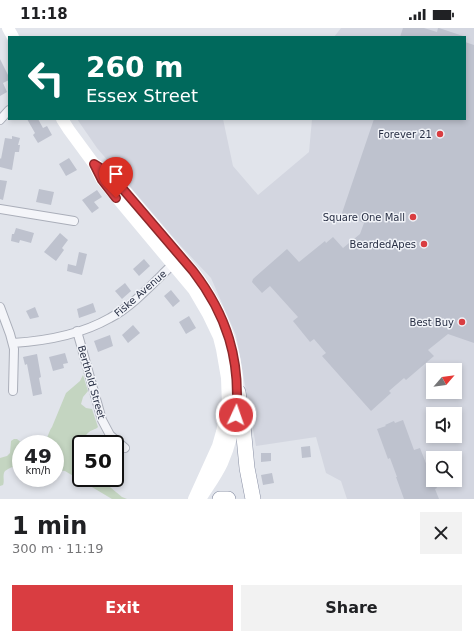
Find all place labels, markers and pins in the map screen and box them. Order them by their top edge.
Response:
place label: Forever 21 [378,129,432,140]
marker: Forever 21 [435,129,445,139]
pin [99,157,133,198]
place label: Square One Mall [323,212,405,223]
marker: Square One Mall [408,212,418,222]
place label: BeardedApes [350,239,416,250]
marker: BeardedApes [419,239,429,249]
place label: Best Buy [410,317,454,328]
marker: Best Buy [457,317,467,327]

